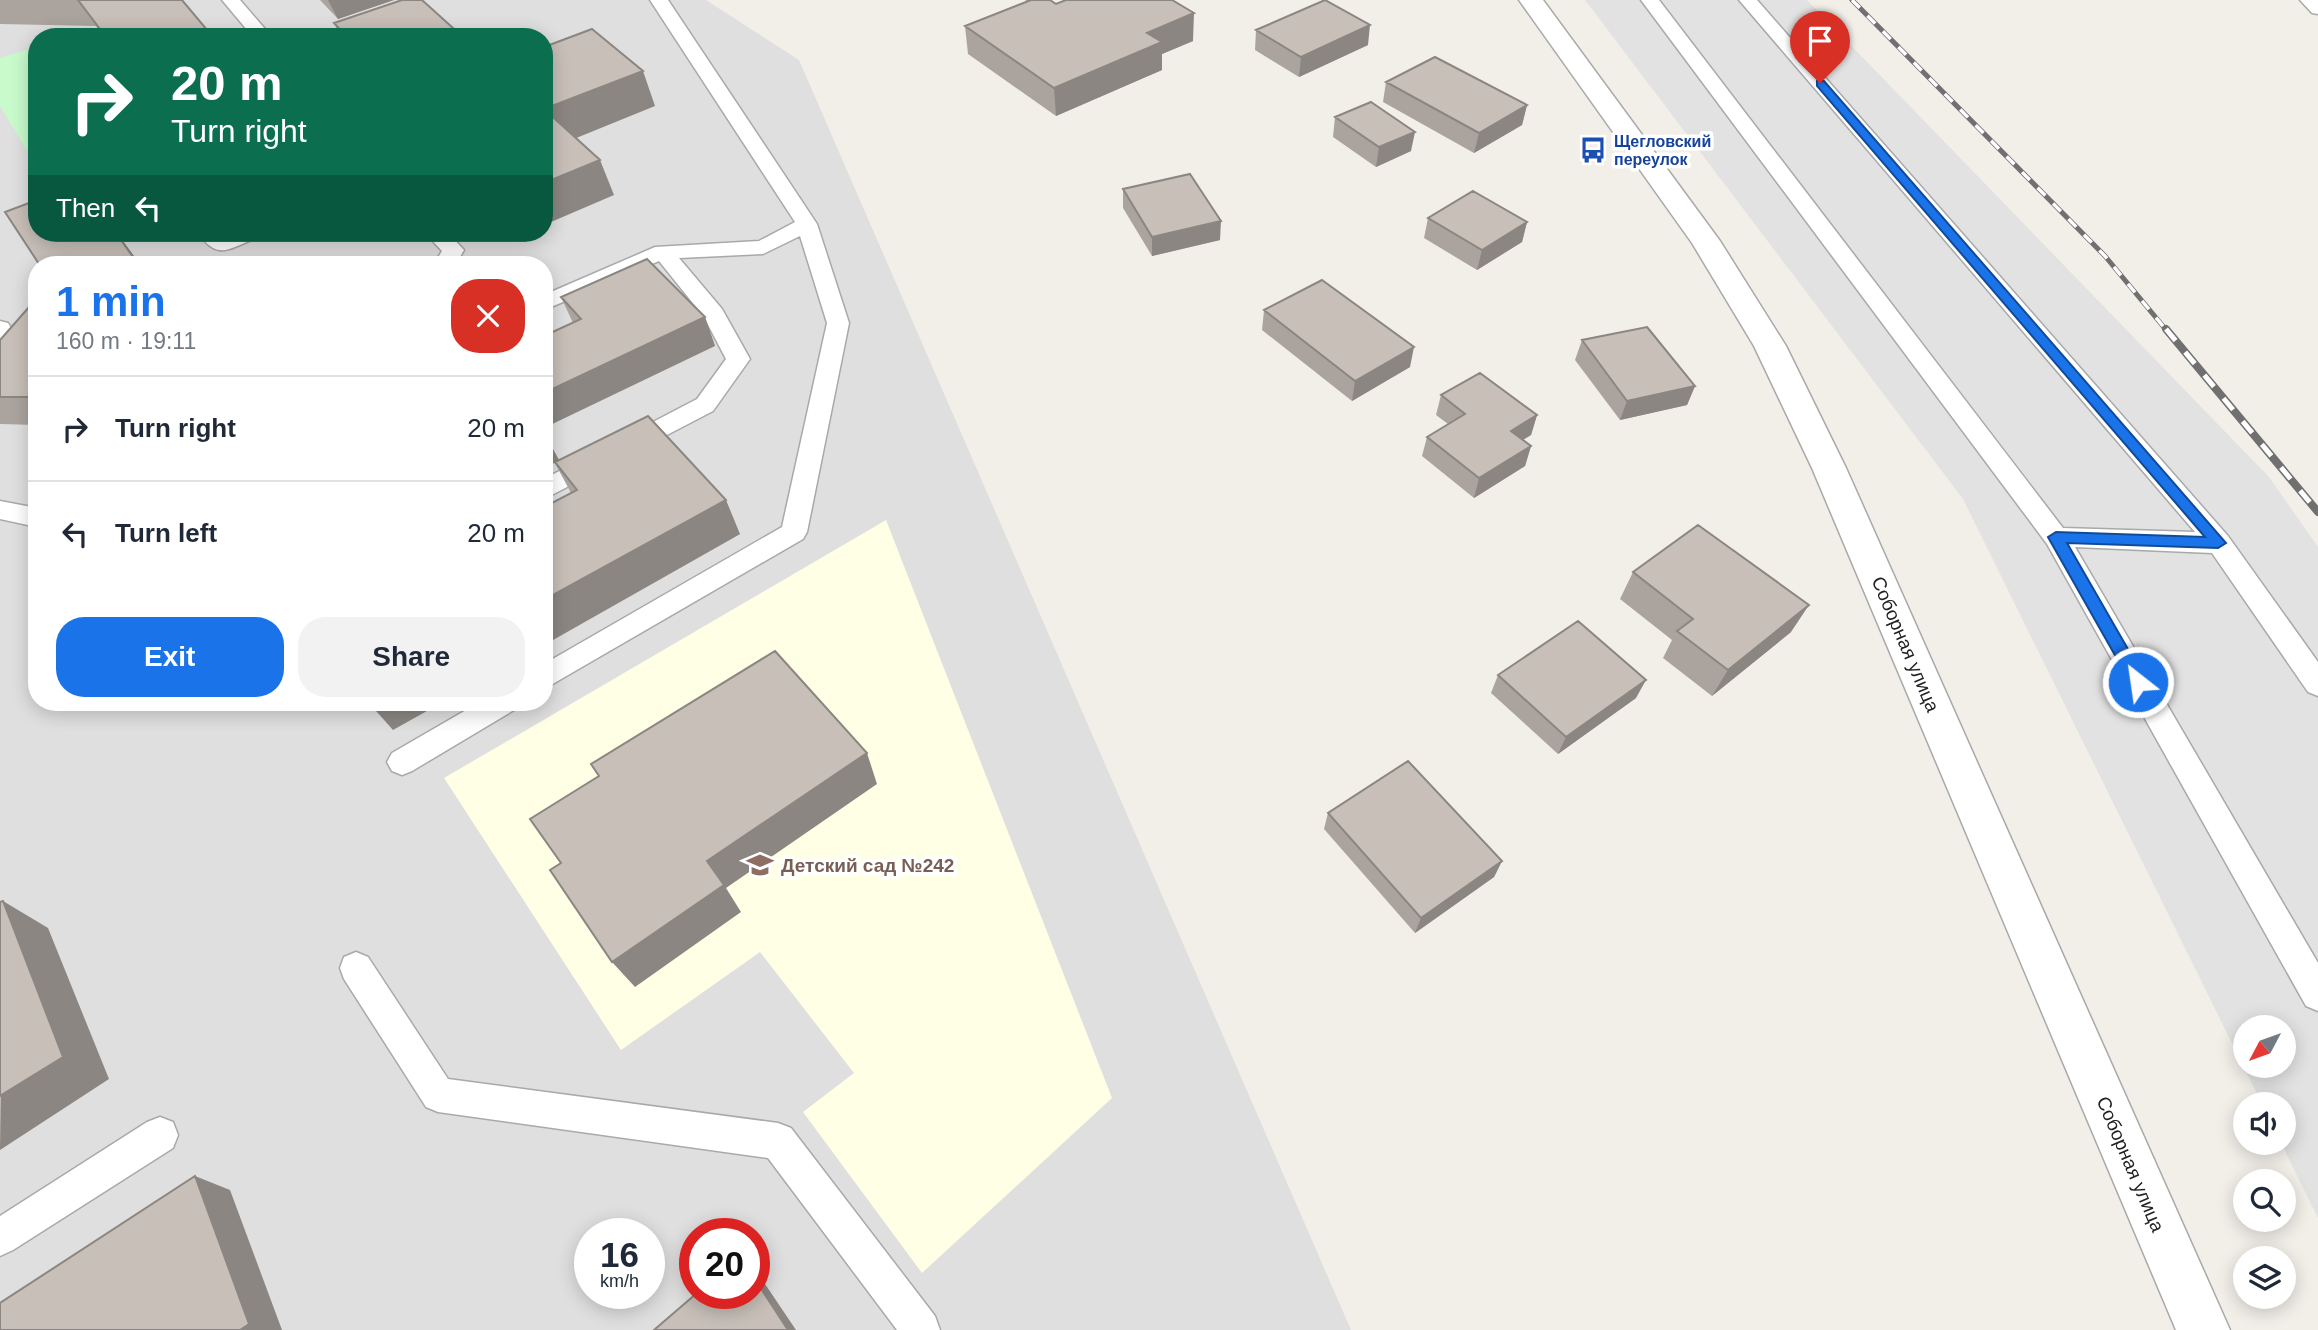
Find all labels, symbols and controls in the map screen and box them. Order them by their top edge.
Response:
pin [1790,11,1850,83]
icon: arrive [1801,22,1839,60]
icon: right [56,56,147,147]
text: 20 m [171,56,283,110]
text: Turn right [171,113,307,149]
place label: Щегловский переулок [1614,133,1711,168]
bus stop icon: Щегловский переулок [1578,135,1608,165]
icon: left [129,189,167,227]
text: Then [56,193,115,223]
text: 1 min [56,278,166,325]
button: close [451,279,525,353]
text: 160 m · 19:11 [56,328,196,354]
icon: right [56,410,94,448]
text: Turn right [115,413,236,443]
text: 20 m [467,413,525,443]
icon: left [56,515,94,553]
text: Turn left [115,518,217,548]
text: 20 m [467,518,525,548]
street label: Соборная улица [1868,573,1944,716]
button: Exit [56,617,284,697]
button: Share [298,617,525,697]
position arrow [2101,645,2175,719]
school or university icon: Детский сад №242 [745,850,775,880]
place label: Детский сад №242 [781,855,954,876]
north arrow [2233,1015,2296,1078]
map controls [2233,1015,2296,1309]
button: sound [2233,1092,2296,1155]
street label: Соборная улица [2093,1093,2169,1236]
button: search [2233,1169,2296,1232]
speed limit sign: 20 [679,1218,770,1309]
text: 16 [600,1235,639,1274]
button: layers [2233,1246,2296,1309]
text: km/h [600,1271,639,1291]

